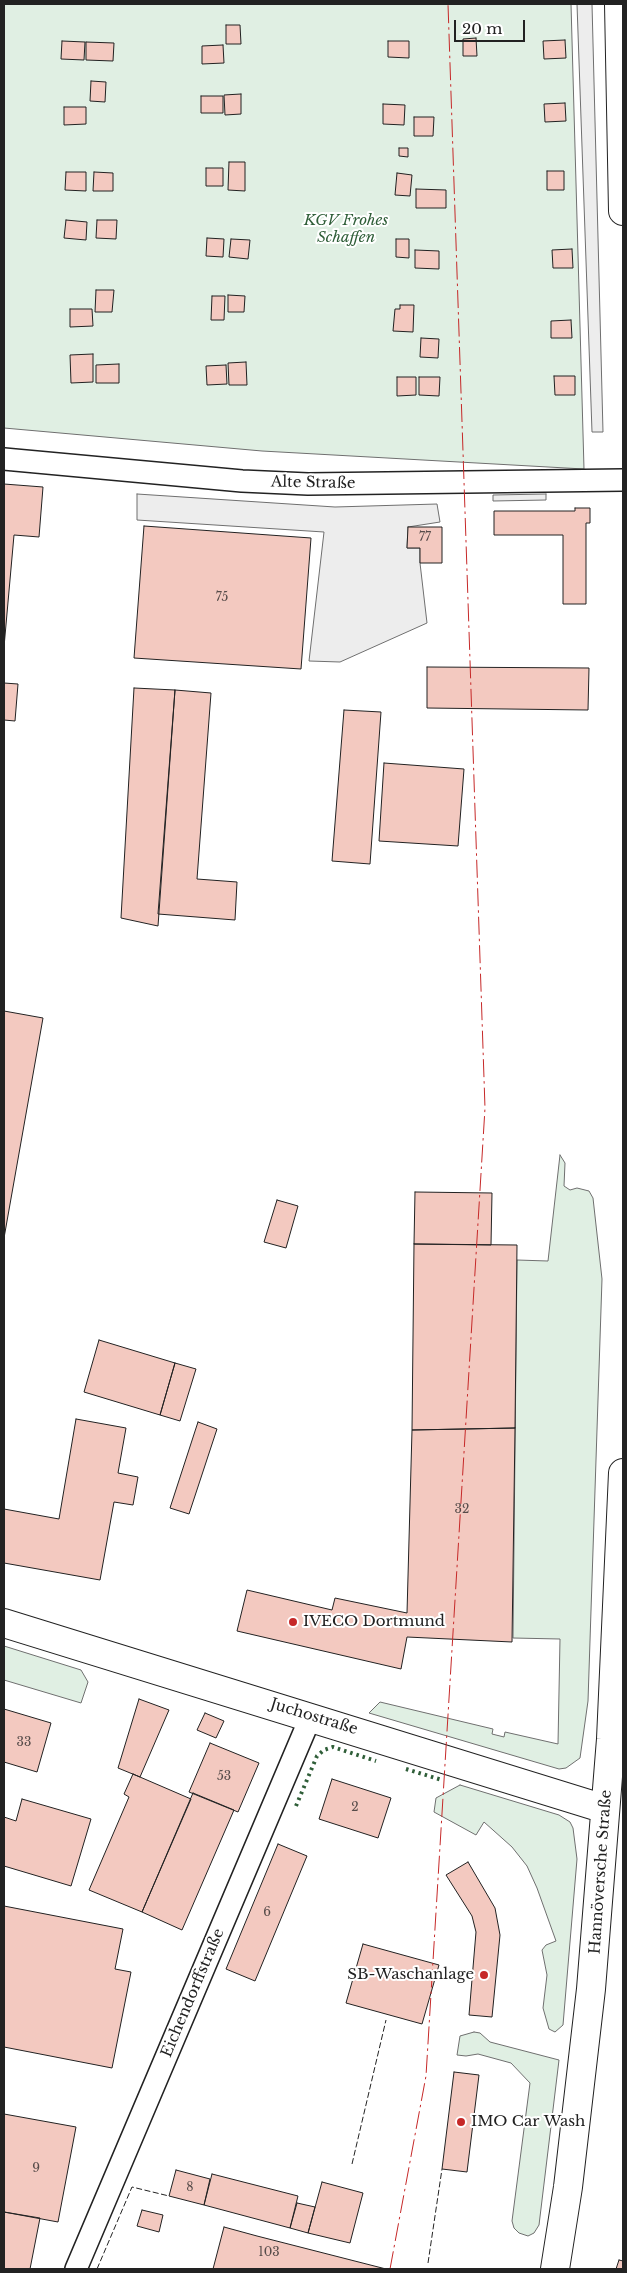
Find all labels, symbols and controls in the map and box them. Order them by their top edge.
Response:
scale bar [457,10,528,42]
text: 20 m [462,19,502,38]
park label: KGV Frohes Schaffen [304,212,388,247]
street label: Alte Straße [271,473,355,493]
house number: 77 [419,531,431,545]
house number: 75 [216,591,228,605]
house number: 32 [455,1503,469,1517]
place label: IVECO Dortmund [303,1613,445,1631]
marker: IVECO Dortmund [287,1616,299,1628]
street label: Juchostraße [268,1695,360,1739]
house number: 33 [17,1736,31,1750]
house number: 53 [217,1770,231,1784]
street label: Hannöversche Straße [586,1789,616,1955]
house number: 2 [351,1801,359,1815]
house number: 6 [263,1906,271,1920]
street label: Eichendorffstraße [158,1926,228,2060]
place label: SB-Waschanlage [347,1966,474,1984]
marker: SB-Waschanlage [478,1969,490,1981]
place label: IMO Car Wash [471,2113,585,2131]
marker: IMO Car Wash [455,2116,467,2128]
house number: 9 [32,2162,40,2176]
house number: 8 [186,2181,194,2195]
house number: 103 [258,2246,280,2260]

